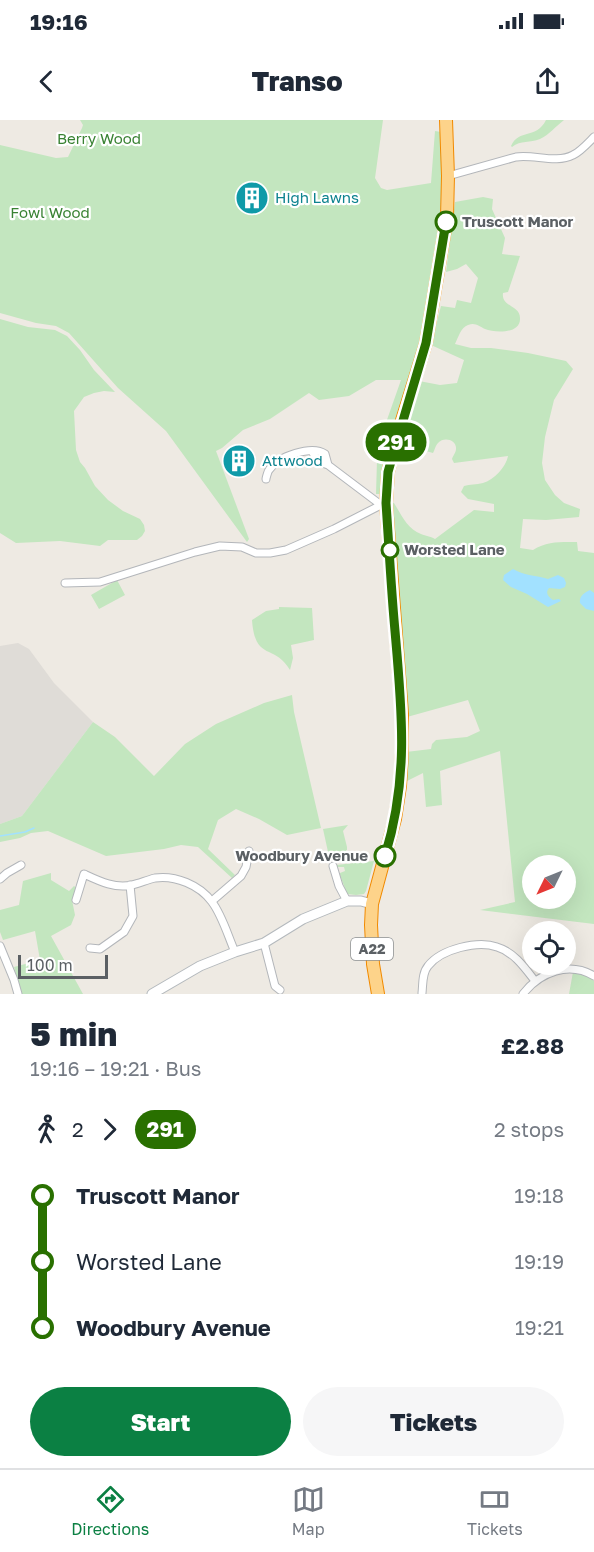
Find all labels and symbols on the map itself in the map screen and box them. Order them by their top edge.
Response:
park label: Berry Wood [57,129,141,147]
building icon: High Lawns [234,180,270,216]
place label: High Lawns [275,188,359,206]
park label: Fowl Wood [10,203,90,221]
marker: Truscott Manor [435,211,457,233]
place label: Truscott Manor [462,212,574,230]
line badge: 291 [362,422,430,462]
building icon: Attwood [221,443,257,479]
place label: Attwood [262,451,323,469]
place label: Worsted Lane [404,540,505,558]
marker: Worsted Lane [381,541,399,559]
marker: Woodbury Avenue [374,845,396,867]
place label: Woodbury Avenue [235,846,368,864]
north arrow [522,855,576,909]
road number: A22 [351,938,393,960]
scale bar [18,952,108,980]

